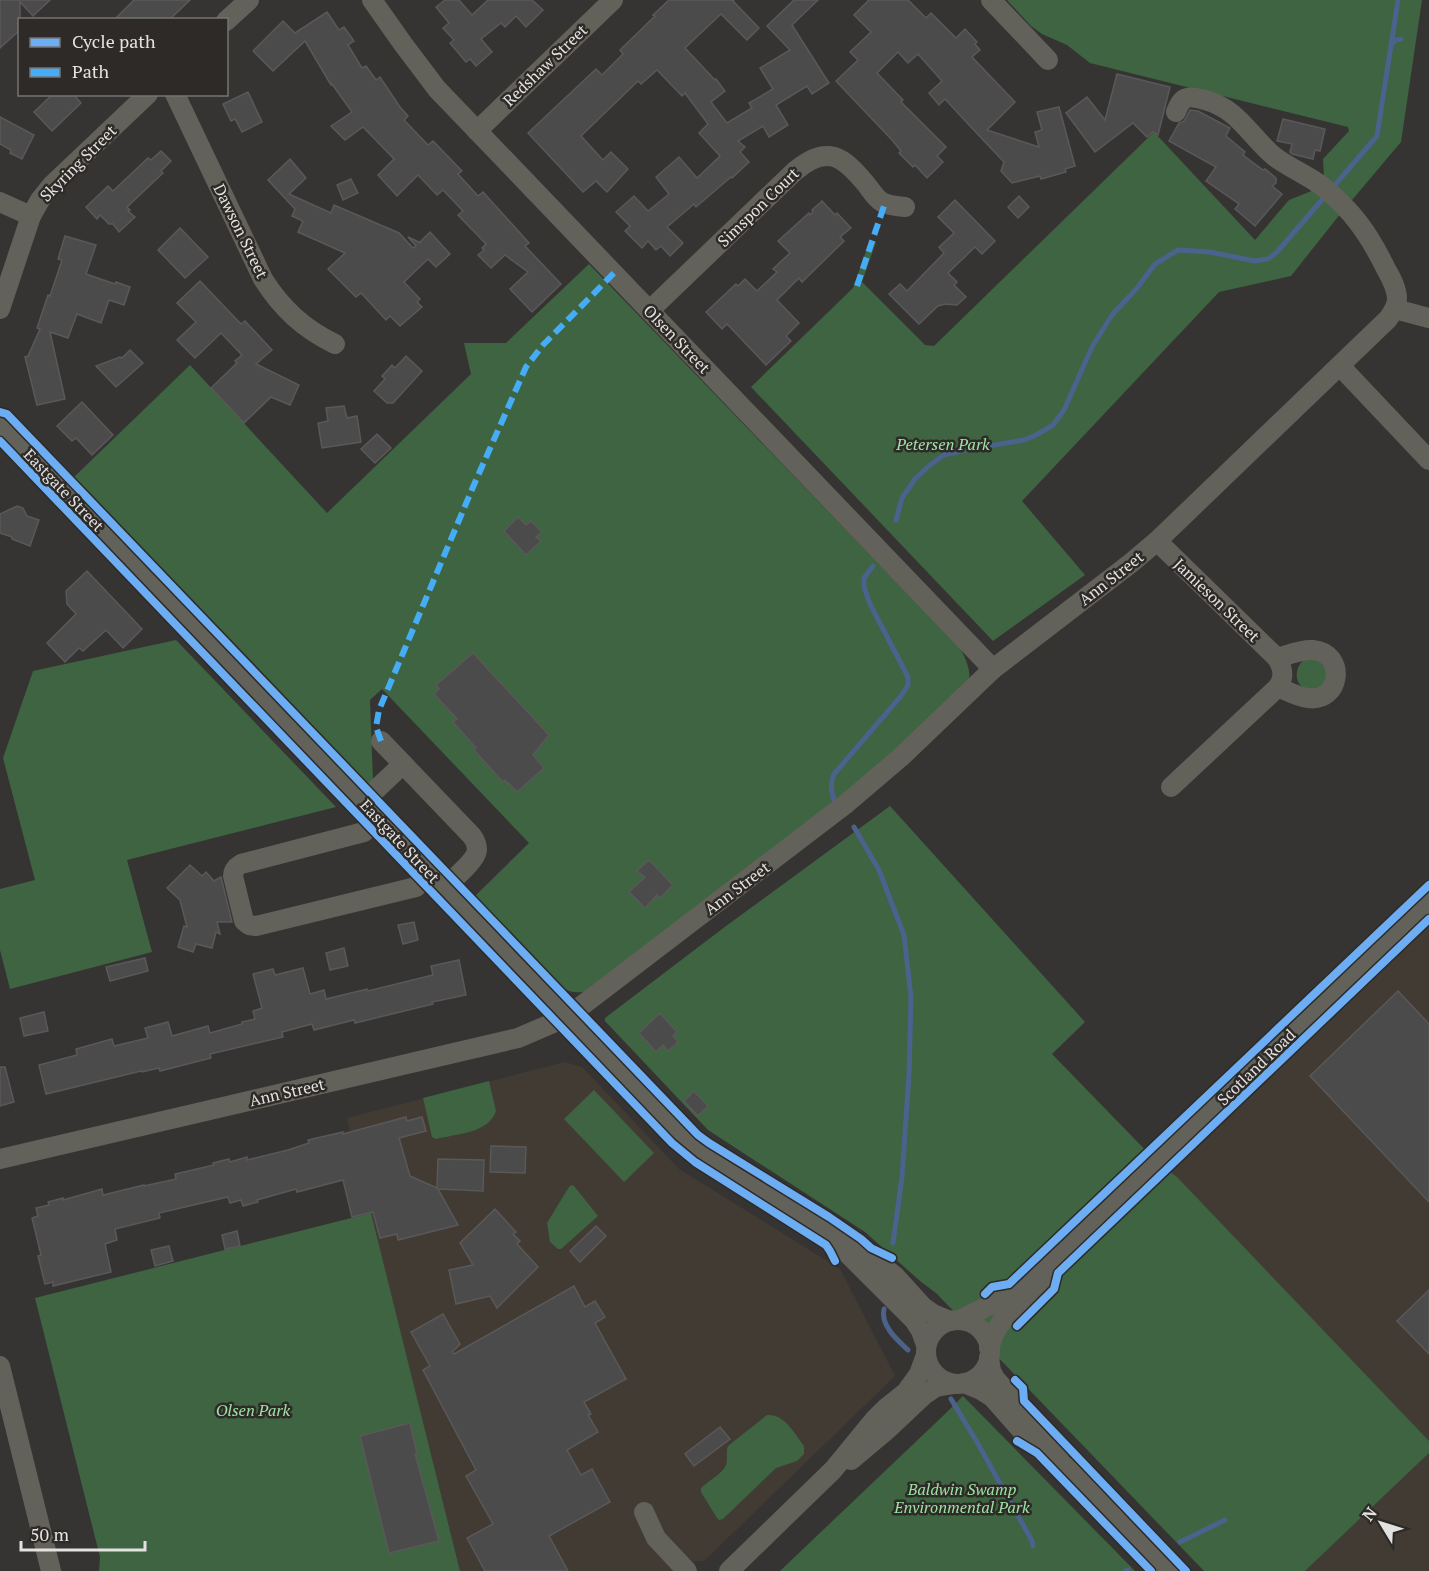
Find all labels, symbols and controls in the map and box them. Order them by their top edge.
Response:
legend [18,18,228,96]
street label: Redshaw Street [498,19,592,111]
text: Cycle path [72,29,156,53]
text: Path [72,59,109,83]
street label: Skyring Street [35,120,121,206]
street label: Simspon Court [712,162,804,252]
street label: Dawson Street [209,180,273,282]
street label: Olsen Street [639,300,715,378]
park label: Petersen Park [895,433,990,455]
street label: Eastgate Street [19,444,109,536]
street label: Ann Street [1074,546,1148,610]
street label: Jamieson Street [1169,553,1265,647]
street label: Eastgate Street [355,794,445,888]
street label: Ann Street [700,856,774,920]
street label: Scotland Road [1212,1024,1300,1110]
street label: Ann Street [247,1073,327,1111]
park label: Olsen Park [216,1399,290,1421]
park label: Baldwin Swamp Environmental Park [893,1478,1030,1518]
north arrow [1351,1493,1411,1553]
text: N [1357,1502,1382,1525]
scale bar [21,1514,146,1552]
text: 50 m [30,1522,70,1546]

